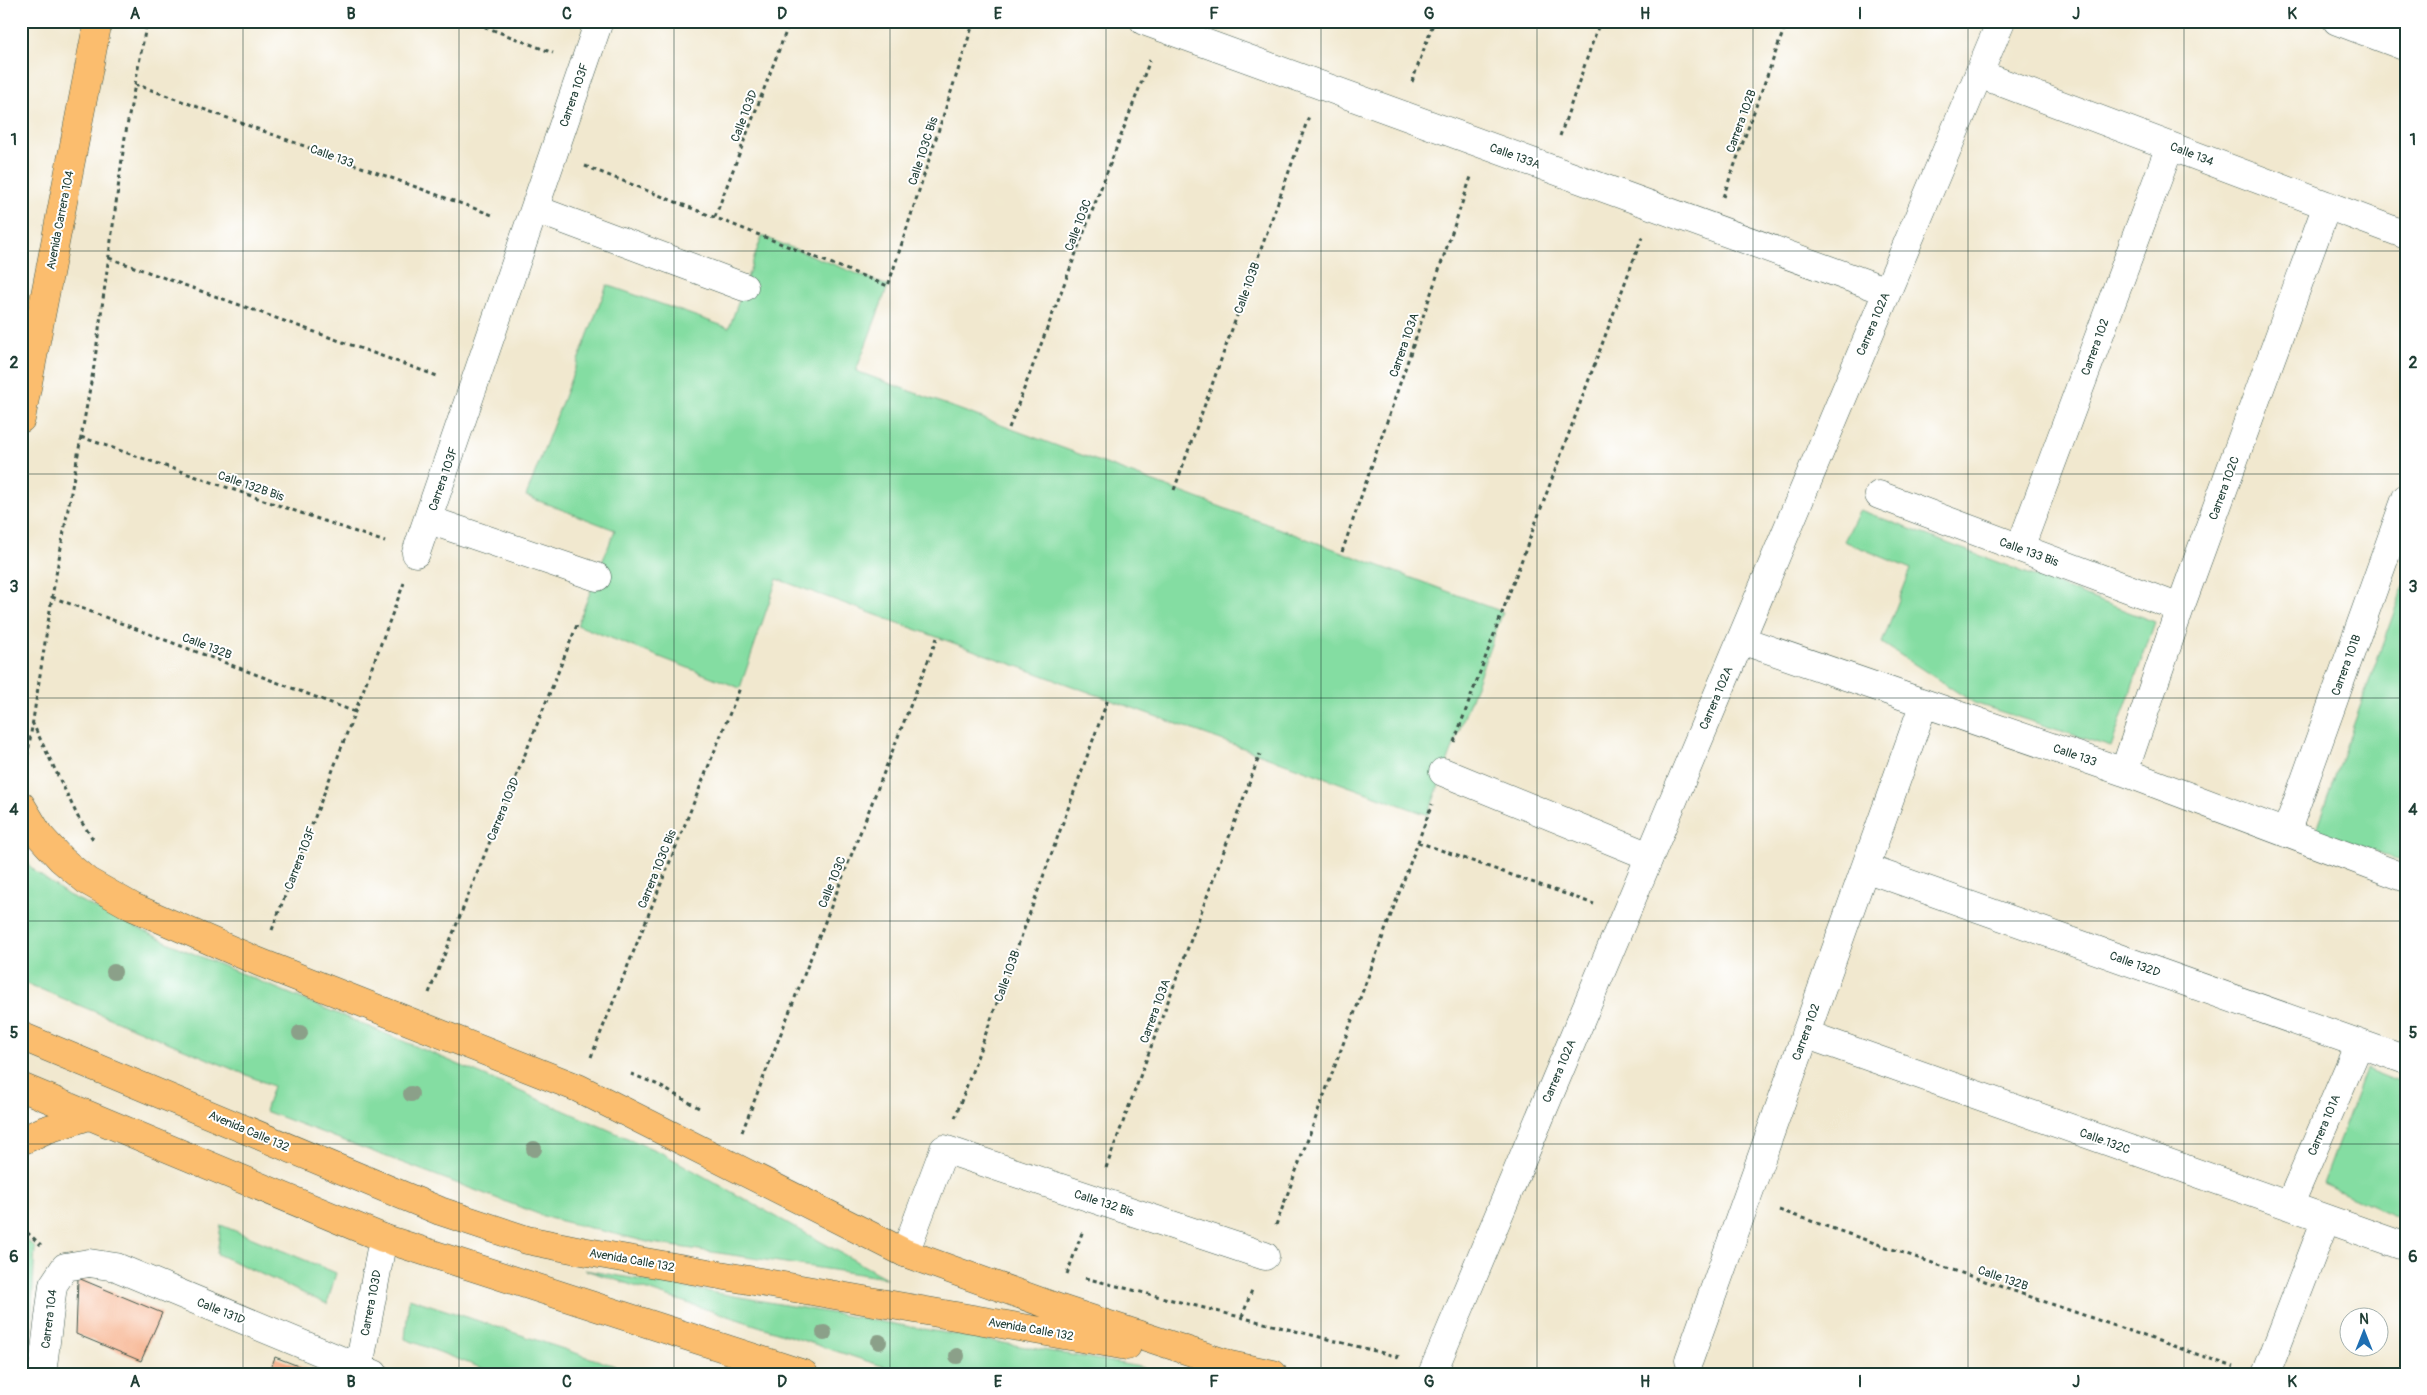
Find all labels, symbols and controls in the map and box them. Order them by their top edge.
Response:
text: A [130,4,141,24]
text: B [346,4,356,24]
text: C [562,4,572,24]
text: D [777,4,787,24]
text: E [994,4,1003,24]
text: F [1209,4,1219,24]
text: G [1424,4,1435,24]
text: H [1640,4,1650,24]
text: I [1858,4,1862,24]
text: J [2072,4,2080,24]
text: K [2287,4,2297,24]
street label: Carrera 103F [557,61,592,129]
street label: Carrera 102B [1723,87,1760,155]
street label: Calle 103D [728,88,761,144]
street label: Calle 103C Bis [905,114,942,187]
text: 1 [11,130,17,150]
text: 1 [2410,130,2416,150]
street label: Calle 134 [2168,139,2216,170]
street label: Calle 133A [1487,140,1543,173]
street label: Calle 133 [308,142,356,171]
street label: Avenida Carrera 104 [44,169,77,271]
street label: Calle 103C [1062,197,1095,253]
street label: Calle 103B [1231,260,1264,316]
street label: Carrera 102A [1853,290,1894,358]
street label: Carrera 103A [1386,311,1423,379]
street label: Carrera 102 [2078,316,2113,378]
text: 2 [10,353,19,373]
text: 2 [2409,353,2418,373]
street label: Carrera 103F [426,445,461,513]
street label: Carrera 102C [2206,454,2243,522]
street label: Calle 132B Bis [216,468,286,505]
street label: Calle 133 Bis [1997,535,2061,570]
text: 3 [10,577,19,597]
text: 3 [2409,577,2418,597]
street label: Calle 132B [180,630,234,663]
street label: Carrera 101B [2328,632,2365,698]
street label: Carrera 102A [1696,664,1737,732]
street label: Calle 133 [2051,741,2099,770]
street label: Carrera 103D [484,775,523,843]
text: 4 [9,800,19,820]
text: 4 [2408,800,2418,820]
street label: Carrera 103F [282,824,319,892]
street label: Carrera 103C Bis [635,827,680,911]
street label: Calle 103C [815,854,850,910]
street label: Calle 103B [991,948,1024,1004]
street label: Calle 132D [2107,948,2163,981]
street label: Carrera 103A [1137,977,1174,1045]
street label: Carrera 102 [1789,1001,1824,1063]
text: 5 [10,1023,19,1043]
text: 5 [2409,1023,2418,1043]
street label: Carrera 102A [1539,1037,1580,1105]
street label: Carrera 101A [2305,1092,2344,1158]
street label: Avenida Calle 132 [206,1108,292,1155]
street label: Calle 132C [2077,1125,2132,1158]
street label: Calle 132 Bis [1072,1187,1136,1220]
street label: Avenida Calle 132 [588,1246,676,1275]
text: 6 [9,1247,19,1267]
text: 6 [2408,1247,2418,1267]
street label: Calle 132B [1976,1263,2030,1294]
street label: Carrera 103D [358,1268,385,1337]
street label: Carrera 104 [38,1289,61,1350]
street label: Calle 131D [194,1295,248,1328]
north arrow [2340,1308,2390,1358]
text: N [2359,1311,2369,1328]
street label: Avenida Calle 132 [987,1315,1075,1344]
text: A [130,1372,141,1392]
text: B [346,1372,356,1392]
text: C [562,1372,572,1392]
text: D [777,1372,787,1392]
text: E [994,1372,1003,1392]
text: F [1209,1372,1219,1392]
text: G [1424,1372,1435,1392]
text: H [1640,1372,1650,1392]
text: I [1858,1372,1862,1392]
text: J [2072,1372,2080,1392]
text: K [2287,1372,2297,1392]

